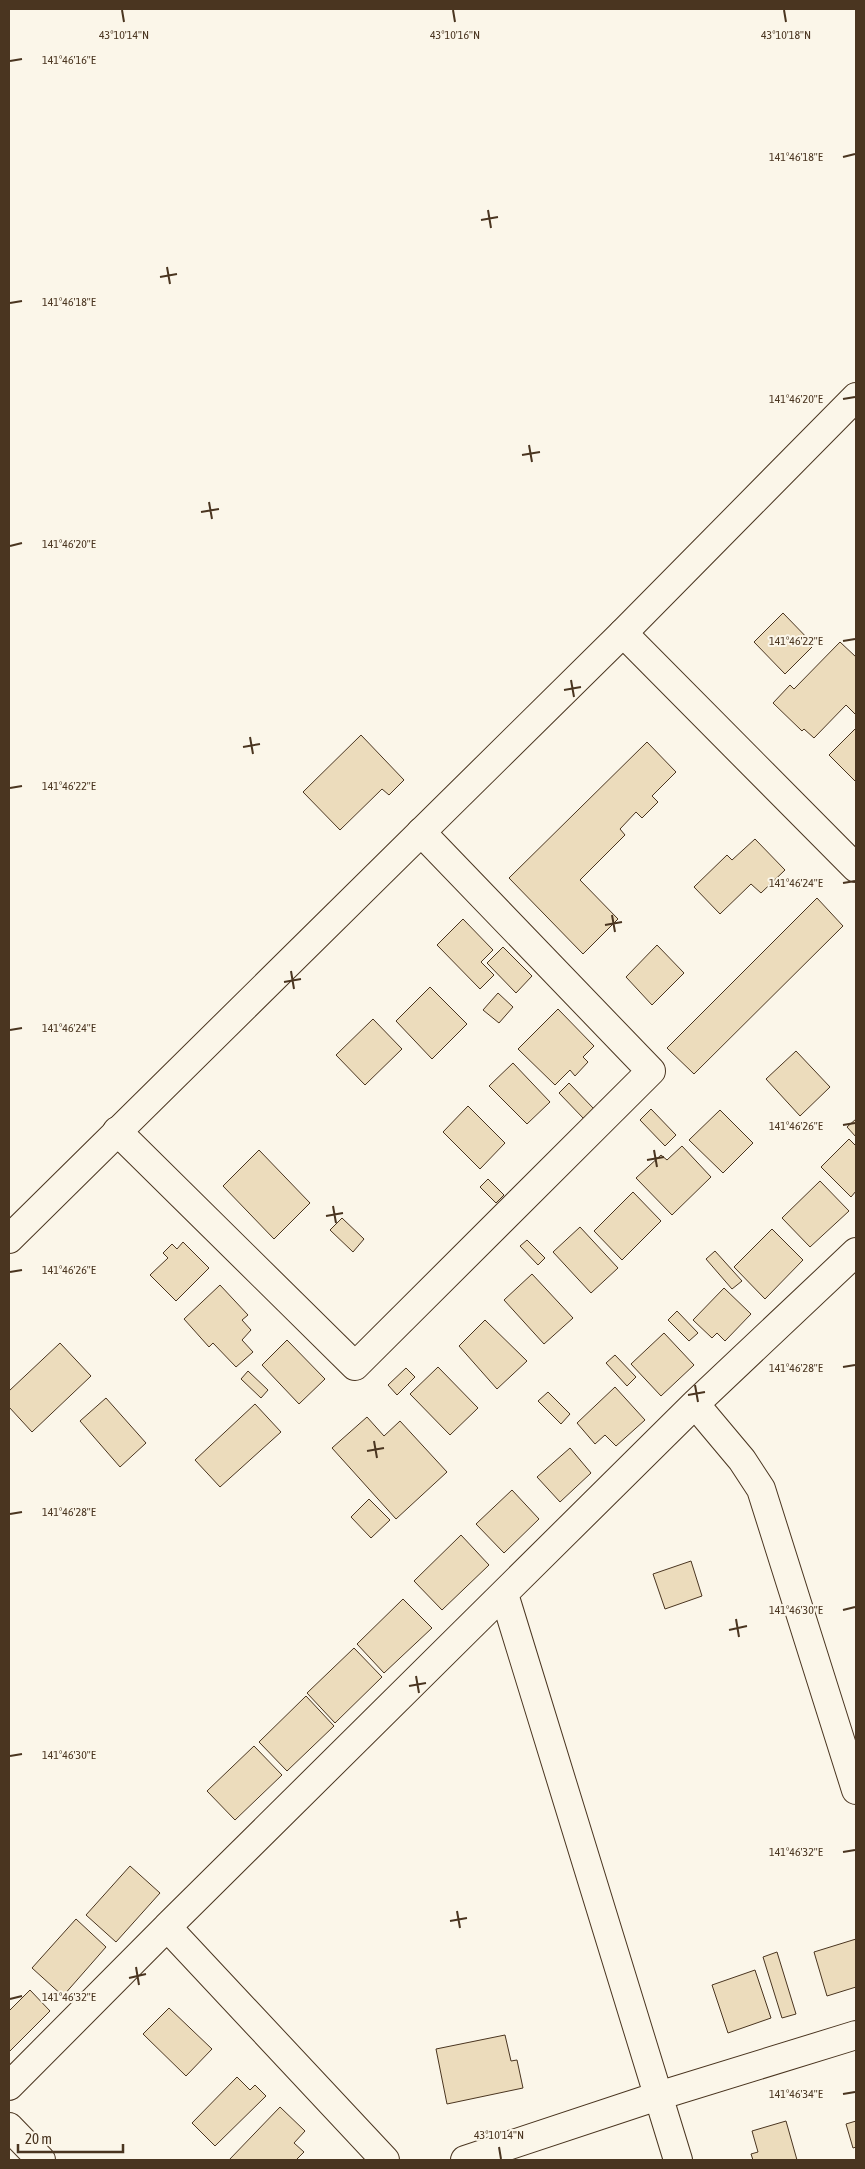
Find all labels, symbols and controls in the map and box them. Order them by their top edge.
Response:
text: 43°10'14"N [99,28,149,42]
text: 43°10'16"N [430,28,480,42]
text: 43°10'18"N [761,28,811,42]
text: 141°46'16"E [42,53,96,67]
text: 141°46'18"E [769,150,823,164]
text: 141°46'18"E [42,295,96,309]
text: 141°46'20"E [769,392,823,406]
text: 141°46'20"E [42,537,96,551]
text: 141°46'22"E [769,634,823,648]
text: 141°46'22"E [42,779,96,793]
text: 141°46'24"E [769,876,823,890]
text: 141°46'24"E [42,1021,96,1035]
text: 141°46'26"E [769,1119,823,1133]
text: 141°46'26"E [42,1263,96,1277]
text: 141°46'28"E [769,1361,823,1375]
text: 141°46'28"E [42,1505,96,1519]
text: 141°46'30"E [769,1603,823,1617]
text: 141°46'30"E [42,1748,96,1762]
text: 141°46'32"E [769,1845,823,1859]
text: 141°46'32"E [42,1990,96,2004]
text: 141°46'34"E [769,2087,823,2101]
scale bar [18,2122,122,2154]
text: 43°10'14"N [474,2128,524,2142]
text: 20 m [25,2130,52,2147]

